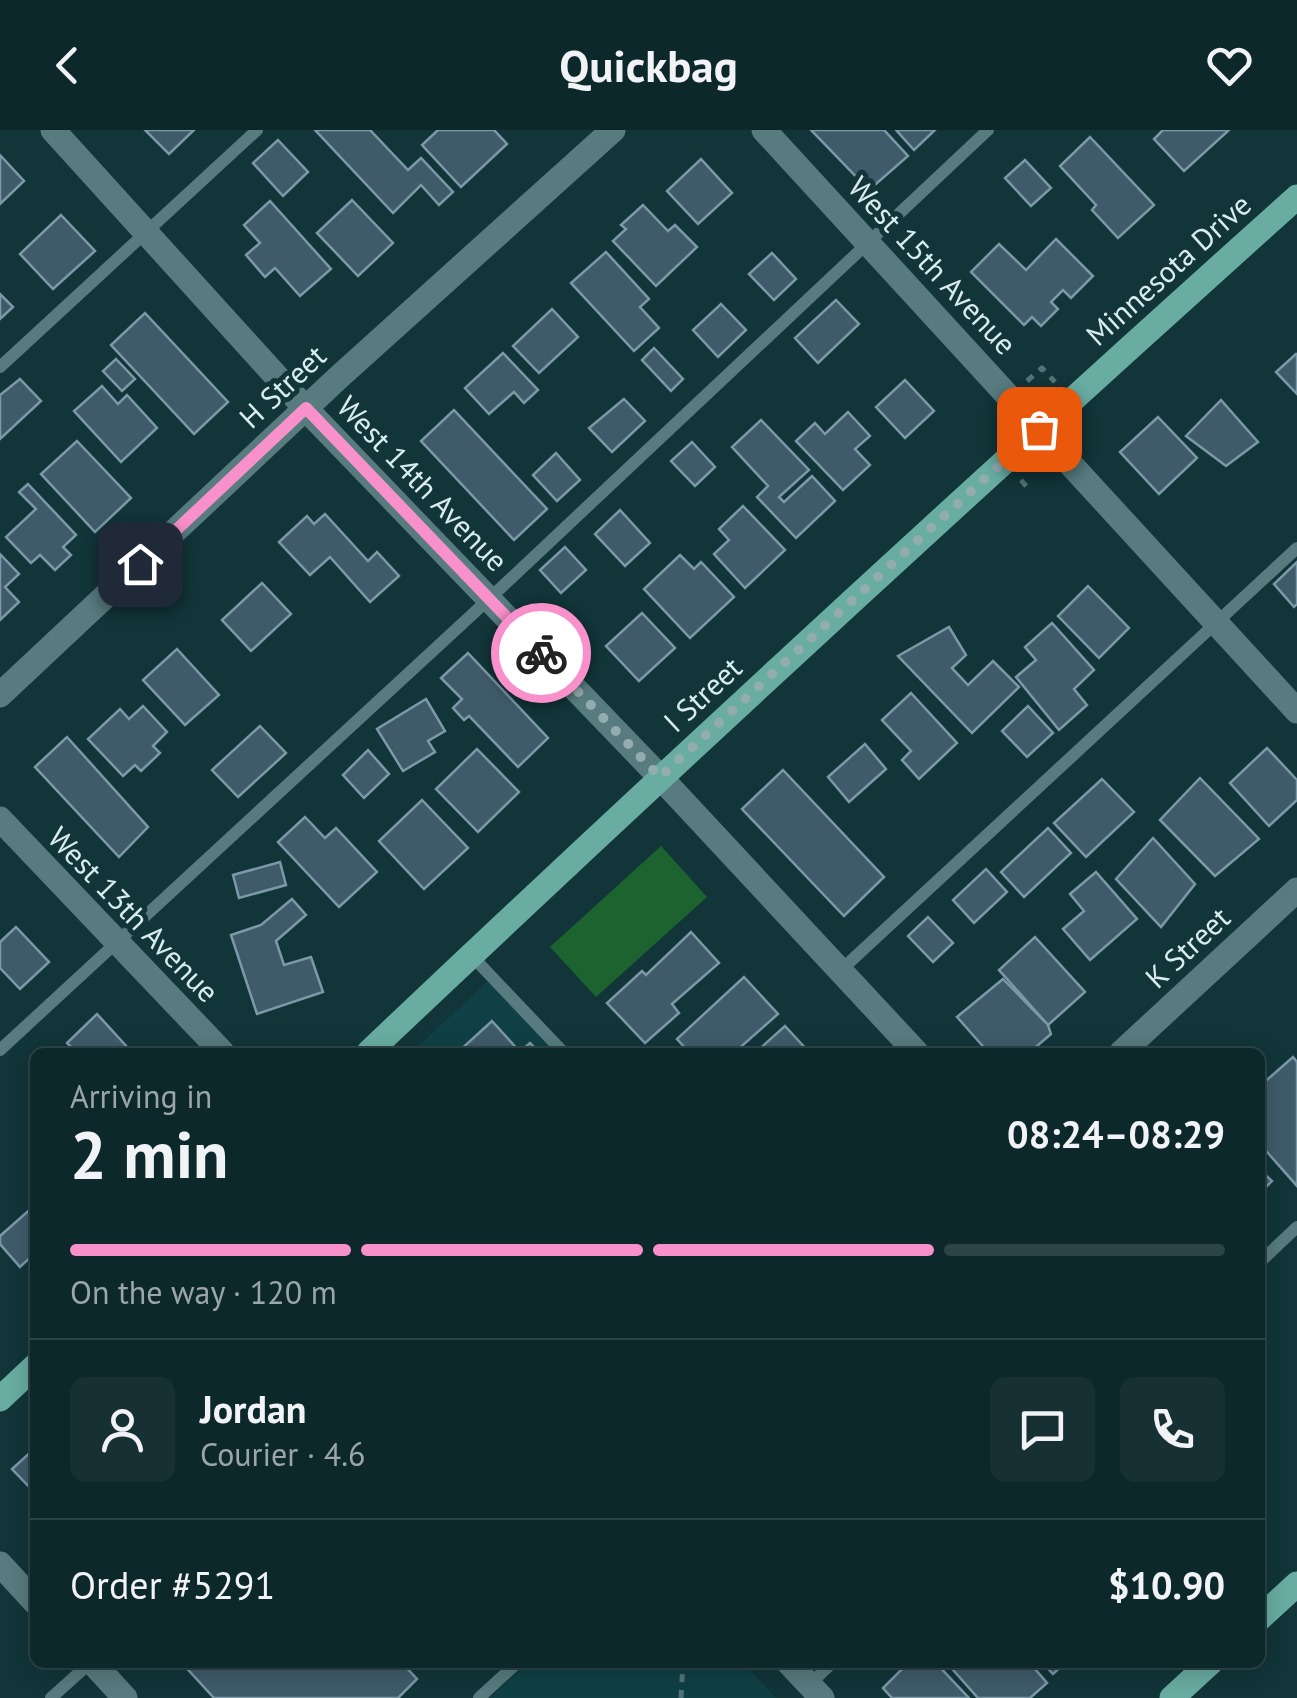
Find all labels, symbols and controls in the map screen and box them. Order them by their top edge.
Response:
text: Quickbag [559,36,738,94]
icon: back [40,38,95,93]
icon: heart [1202,38,1257,93]
street label: West 15th Avenue [840,168,1026,362]
street label: Minnesota Drive [1077,185,1259,353]
street label: H Street [230,336,334,436]
street label: West 14th Avenue [329,387,517,579]
pin [997,387,1082,472]
icon: bag [1012,402,1067,457]
pin [98,522,183,607]
icon: home [113,537,168,592]
courier [491,603,591,703]
icon: bike [514,626,569,681]
street label: I Street [655,648,749,740]
street label: West 13th Avenue [40,818,228,1010]
street label: K Street [1136,898,1238,996]
text: Arriving in [70,1075,212,1117]
text: 08:24–08:29 [1007,1109,1225,1158]
text: 2 min [70,1112,229,1196]
text: On the way · 120 m [70,1271,337,1313]
button: person [70,1377,175,1482]
button: chat [990,1377,1095,1482]
button: phone [1120,1377,1225,1482]
text: Jordan [200,1384,306,1433]
text: Courier · 4.6 [200,1433,366,1475]
text: Order #5291 [70,1560,275,1609]
text: $10.90 [1108,1560,1225,1609]

